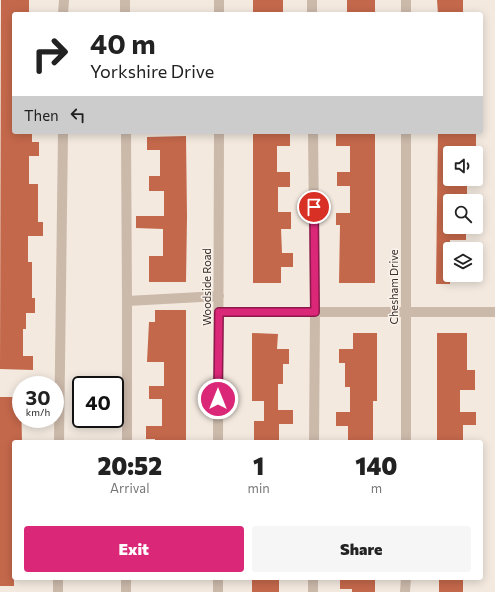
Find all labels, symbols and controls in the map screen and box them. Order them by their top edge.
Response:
text: 40 m [90,26,156,60]
icon: right [24,28,76,80]
text: Yorkshire Drive [90,60,214,82]
icon: left [67,104,89,126]
text: Then [24,106,59,124]
map controls [443,146,483,282]
button: sound [443,146,483,186]
pin [297,190,331,224]
button: search [443,194,483,234]
icon: arrive [303,196,325,218]
button: layers [443,242,483,282]
street label: Woodside Road [200,248,213,326]
street label: Chesham Drive [387,249,400,324]
speed limit sign: 40 [72,376,124,428]
position arrow [197,378,239,420]
text: 30 [26,385,50,409]
text: km/h [26,406,50,418]
text: 20:52 [98,451,162,480]
text: 1 [253,451,264,480]
text: 140 [355,451,397,480]
text: Arrival [110,480,149,496]
text: min [248,480,270,496]
text: m [371,480,382,496]
button: Exit [24,526,244,572]
button: Share [252,526,471,572]

